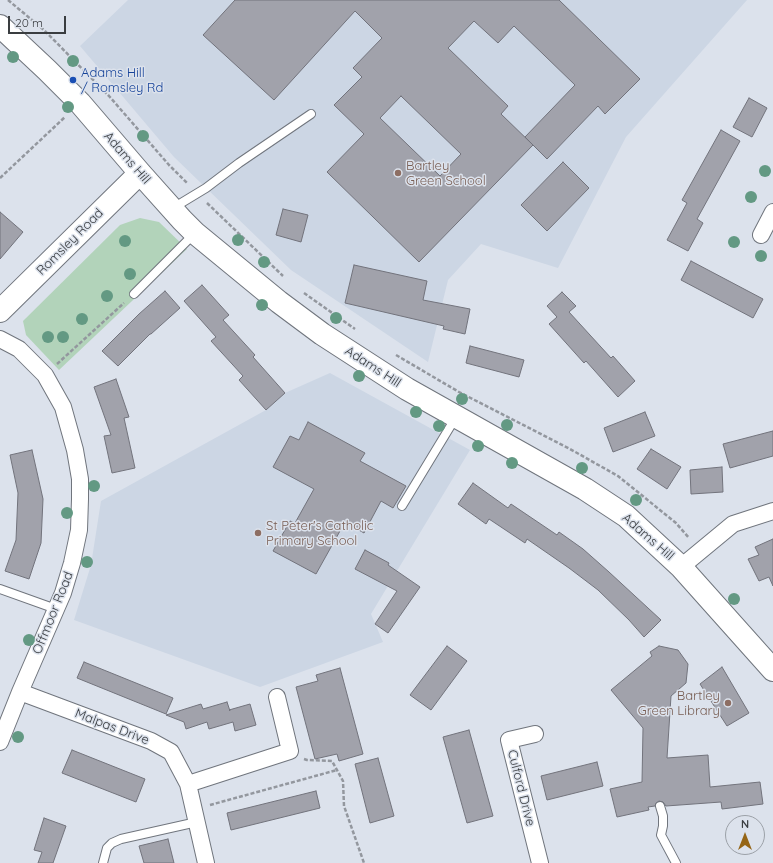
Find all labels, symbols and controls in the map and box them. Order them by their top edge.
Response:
scale bar [10,8,68,34]
text: 20 m [15,15,43,30]
place label: Adams Hill / Romsley Rd [81,65,163,96]
marker: Adams Hill / Romsley Rd [68,75,78,85]
street label: Adams Hill [100,129,154,187]
place label: Bartley Green School [406,158,486,189]
marker: Bartley Green School [393,168,403,178]
street label: Romsley Road [33,205,107,279]
street label: Adams Hill [342,343,404,391]
street label: Adams Hill [619,510,677,564]
place label: St Peter's Catholic Primary School [266,518,374,549]
marker: St Peter's Catholic Primary School [253,528,263,538]
street label: Offmoor Road [29,569,77,657]
place label: Bartley Green Library [638,688,720,719]
marker: Bartley Green Library [723,698,733,708]
street label: Malpas Drive [73,706,151,748]
street label: Culford Drive [504,748,538,828]
north arrow [725,815,765,855]
text: N [741,817,749,831]

